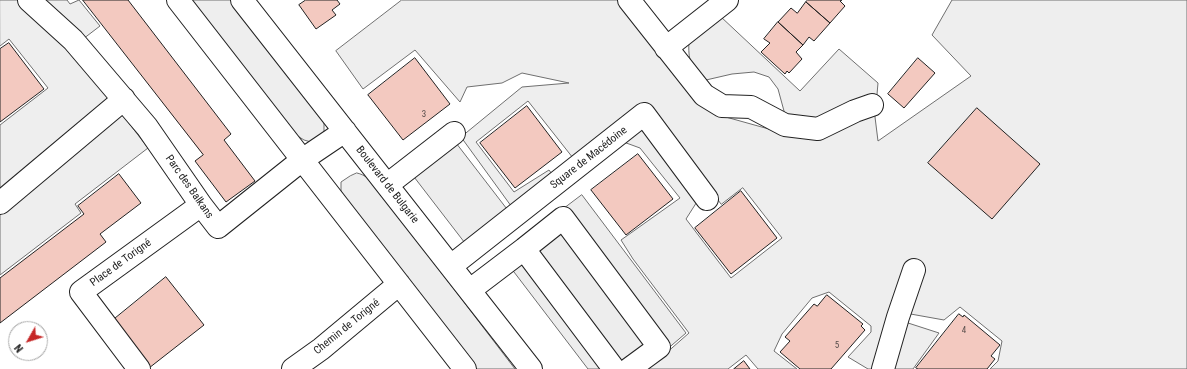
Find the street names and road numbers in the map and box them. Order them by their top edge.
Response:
street label: Square de Macédoine [548,124,630,192]
street label: Boulevard de Bulgarie [353,144,421,226]
street label: Parc des Balkans [162,153,216,221]
street label: Place de Torigné [88,236,154,290]
street label: Chemin de Torigné [311,296,383,358]

